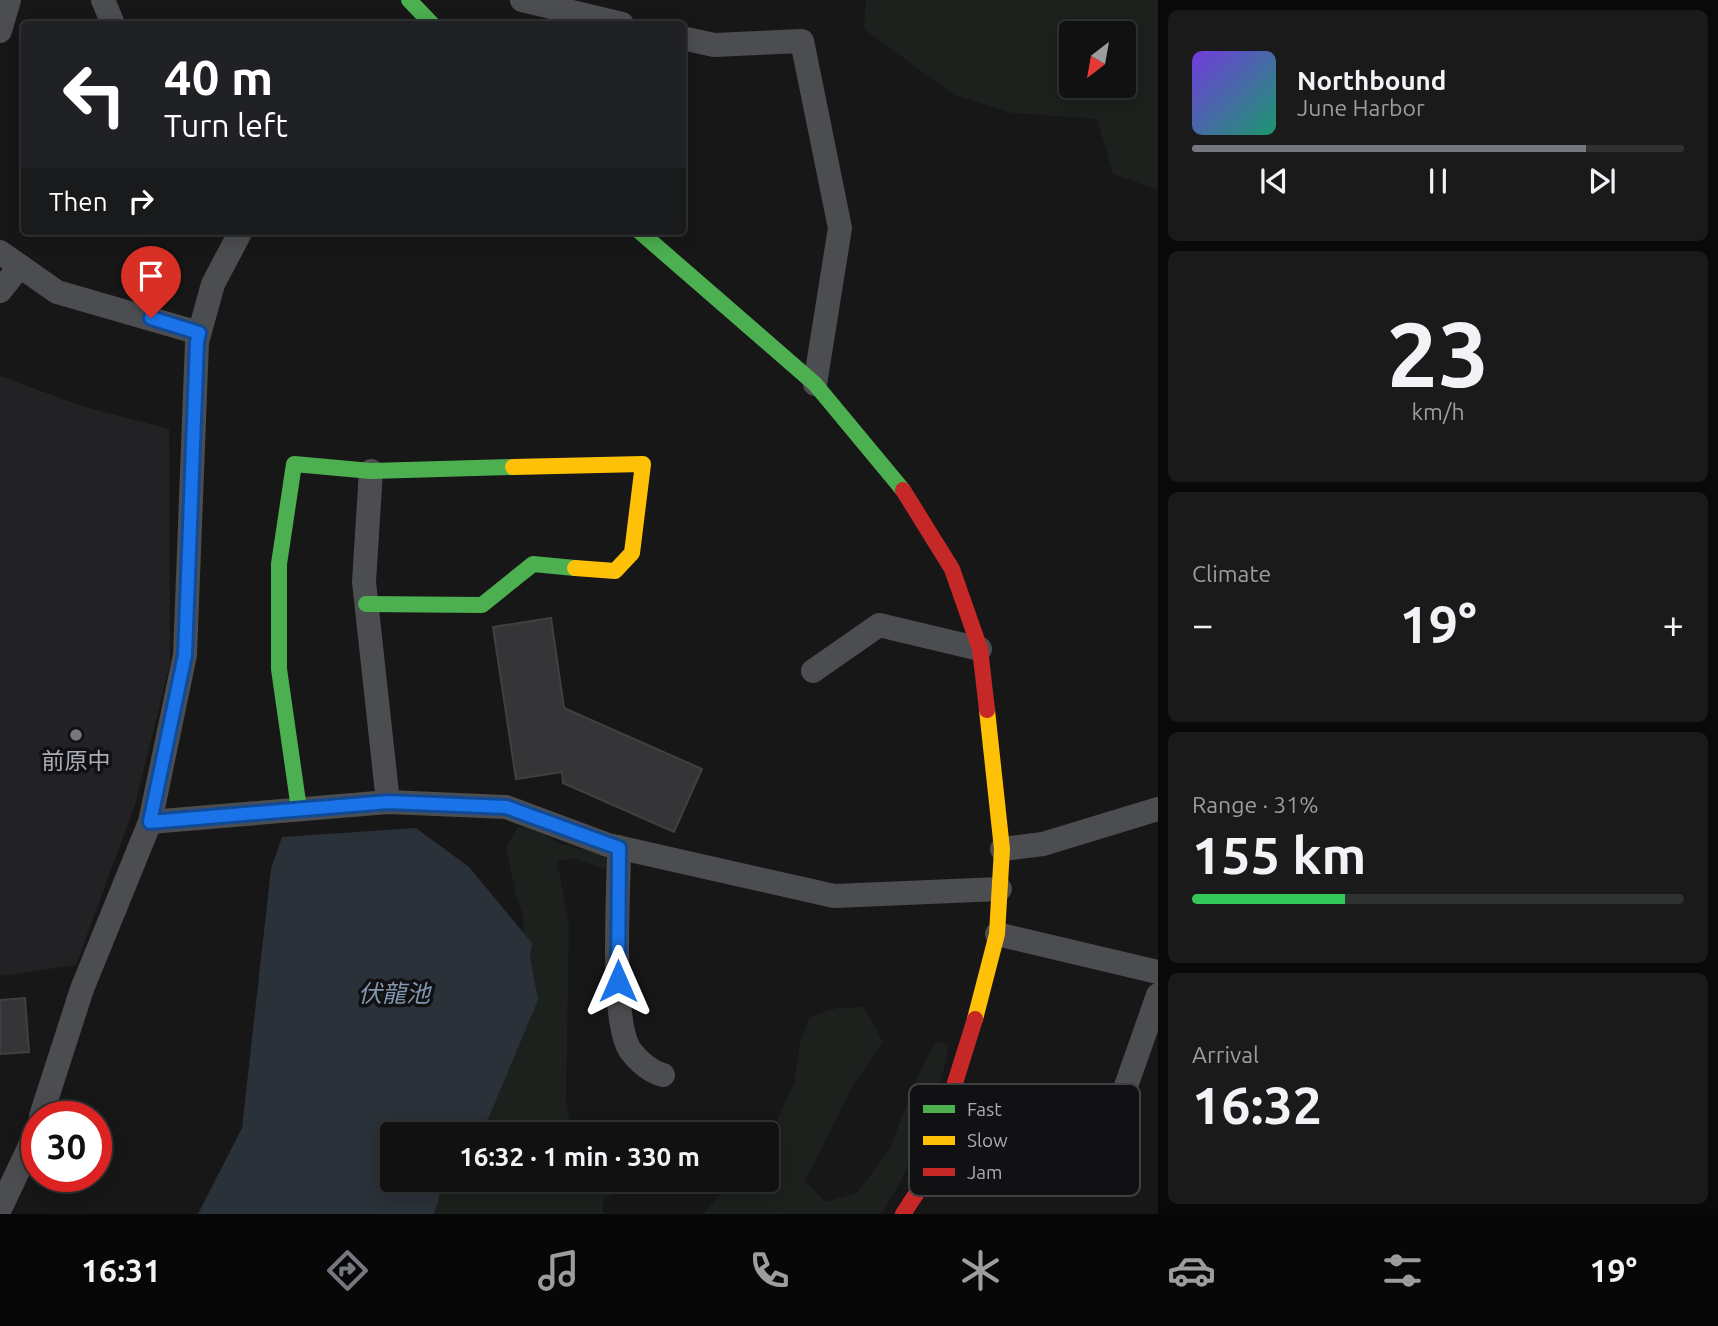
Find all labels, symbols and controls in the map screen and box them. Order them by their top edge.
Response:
north arrow [1059,21,1136,98]
map controls [1059,21,1136,98]
icon: left [49,49,140,140]
text: 40 m [164,49,273,104]
text: Northbound [1297,66,1446,95]
text: June Harbor [1297,95,1425,120]
text: Turn left [164,107,288,143]
icon: previous [1255,162,1293,200]
icon: pause [1419,162,1457,200]
icon: next [1583,162,1621,200]
icon: right [122,182,160,220]
text: Then [49,187,108,216]
pin [121,246,181,318]
icon: arrive [132,257,170,295]
text: 23 [1387,302,1489,404]
text: km/h [1411,399,1465,424]
text: Climate [1192,561,1271,586]
text: 19° [1399,595,1477,653]
text: − [1192,603,1213,645]
text: + [1663,603,1684,645]
marker: 前原中 [68,727,84,743]
place label: 前原中 [42,748,111,773]
text: Range · 31% [1192,792,1319,817]
text: 155 km [1192,826,1366,884]
position arrow [581,944,655,1018]
water label: 伏龍池 [358,980,432,1007]
text: Arrival [1192,1042,1259,1067]
text: 16:32 [1192,1076,1322,1134]
legend [909,1084,1140,1196]
text: Fast [967,1098,1002,1120]
speed limit sign: 30 [21,1101,112,1192]
text: Slow [967,1129,1008,1151]
text: 16:32 · 1 min · 330 m [459,1142,700,1171]
text: Jam [967,1161,1003,1183]
icon: directions [323,1246,372,1295]
icon: music [534,1246,583,1295]
icon: phone [745,1246,794,1295]
icon: climate [956,1246,1005,1295]
icon: car [1167,1246,1216,1295]
icon: filters [1378,1246,1427,1295]
text: 16:31 [81,1252,161,1288]
text: 19° [1590,1252,1637,1288]

